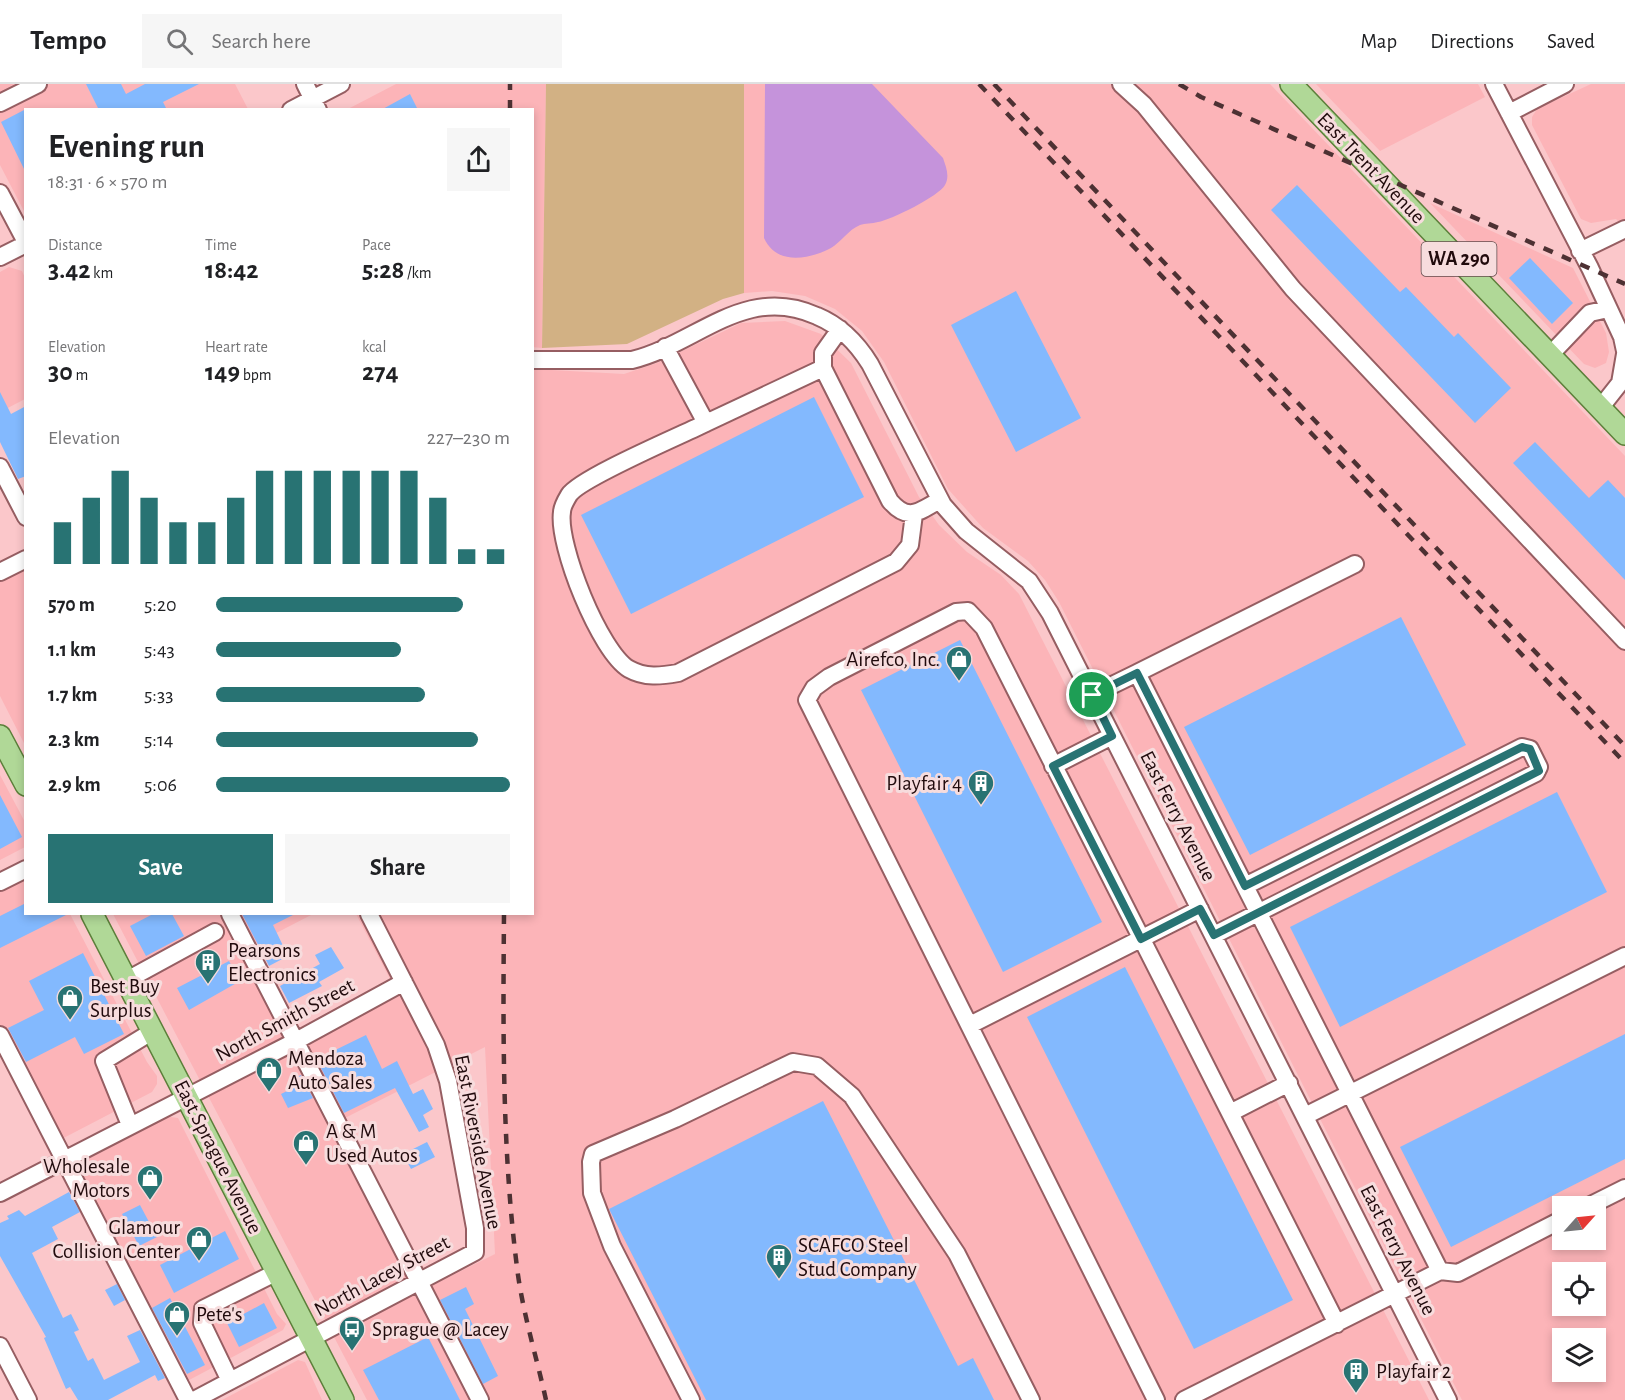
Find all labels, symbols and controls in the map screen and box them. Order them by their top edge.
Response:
search box [142,14,562,68]
icon: search [163,25,196,58]
text: Tempo [30,27,106,55]
text: Search here [211,30,311,52]
text: Map [1361,31,1397,52]
text: Directions [1430,31,1514,52]
text: Saved [1547,31,1595,52]
street label: East Trent Avenue [1313,109,1429,227]
button: share [447,128,510,191]
text: Evening run [48,131,205,164]
text: 18:31 · 6 × 570 m [48,172,167,192]
text: Distance [48,237,102,253]
text: Time [205,237,237,253]
text: Pace [362,237,391,253]
road number: WA 290 [1422,242,1496,276]
text: 3.42 [48,257,90,283]
text: 18:42 [205,257,258,283]
text: 5:28 [362,257,404,283]
text: km [90,265,113,281]
text: /km [404,265,432,281]
text: Elevation [48,339,106,355]
text: Heart rate [205,339,268,355]
text: kcal [362,339,386,355]
text: 30 [48,359,73,385]
text: 149 [205,359,240,385]
text: 274 [362,359,399,385]
text: m [73,367,88,383]
text: bpm [240,367,272,383]
text: Elevation [48,428,120,448]
text: 227–230 m [427,428,510,448]
text: 570 m [48,595,95,615]
text: 5:20 [144,595,177,615]
text: 1.1 km [48,640,96,660]
text: 5:43 [144,640,175,660]
shop icon: Airefco, Inc. [944,644,974,682]
place label: Airefco, Inc. [846,649,940,670]
pin [1066,669,1117,720]
icon: arrive [1075,678,1108,711]
text: 1.7 km [48,685,97,705]
text: 5:33 [144,685,173,705]
text: 2.3 km [48,730,100,750]
text: 5:14 [144,730,173,750]
street label: East Ferry Avenue [1136,748,1220,884]
building icon: Playfair 4 [966,768,996,806]
place label: Playfair 4 [886,773,962,794]
text: 2.9 km [48,775,101,795]
text: 5:06 [144,775,177,795]
button: Save [48,834,273,903]
button: Share [285,834,510,903]
place label: Pearsons Electronics [228,940,316,985]
building icon: Pearsons Electronics [193,947,223,985]
street label: North Smith Street [212,974,358,1065]
place label: Best Buy Surplus [90,976,159,1021]
shop icon: Best Buy Surplus [55,983,85,1021]
place label: Mendoza Auto Sales [288,1048,372,1093]
street label: East Riverside Avenue [451,1053,505,1231]
shop icon: Mendoza Auto Sales [254,1055,284,1093]
street label: East Sprague Avenue [170,1077,266,1237]
place label: A & M Used Autos [326,1121,418,1166]
shop icon: A & M Used Autos [291,1128,321,1166]
place label: Wholesale Motors [43,1156,130,1201]
shop icon: Wholesale Motors [135,1163,165,1201]
street label: East Ferry Avenue [1356,1182,1440,1318]
north arrow [1552,1196,1606,1250]
map controls [1552,1196,1606,1382]
place label: Glamour Collision Center [53,1217,180,1262]
shop icon: Glamour Collision Center [184,1224,214,1262]
street label: North Lacey Street [311,1231,453,1320]
place label: SCAFCO Steel Stud Company [798,1235,917,1280]
building icon: SCAFCO Steel Stud Company [764,1242,794,1280]
button: locate [1552,1262,1606,1316]
shop icon: Pete's [162,1299,192,1337]
place label: Pete's [196,1304,243,1325]
bus stop icon: Sprague @ Lacey [337,1314,367,1352]
place label: Sprague @ Lacey [372,1319,509,1340]
button: layers [1552,1328,1606,1382]
building icon: Playfair 2 [1341,1356,1371,1394]
place label: Playfair 2 [1376,1361,1451,1382]

